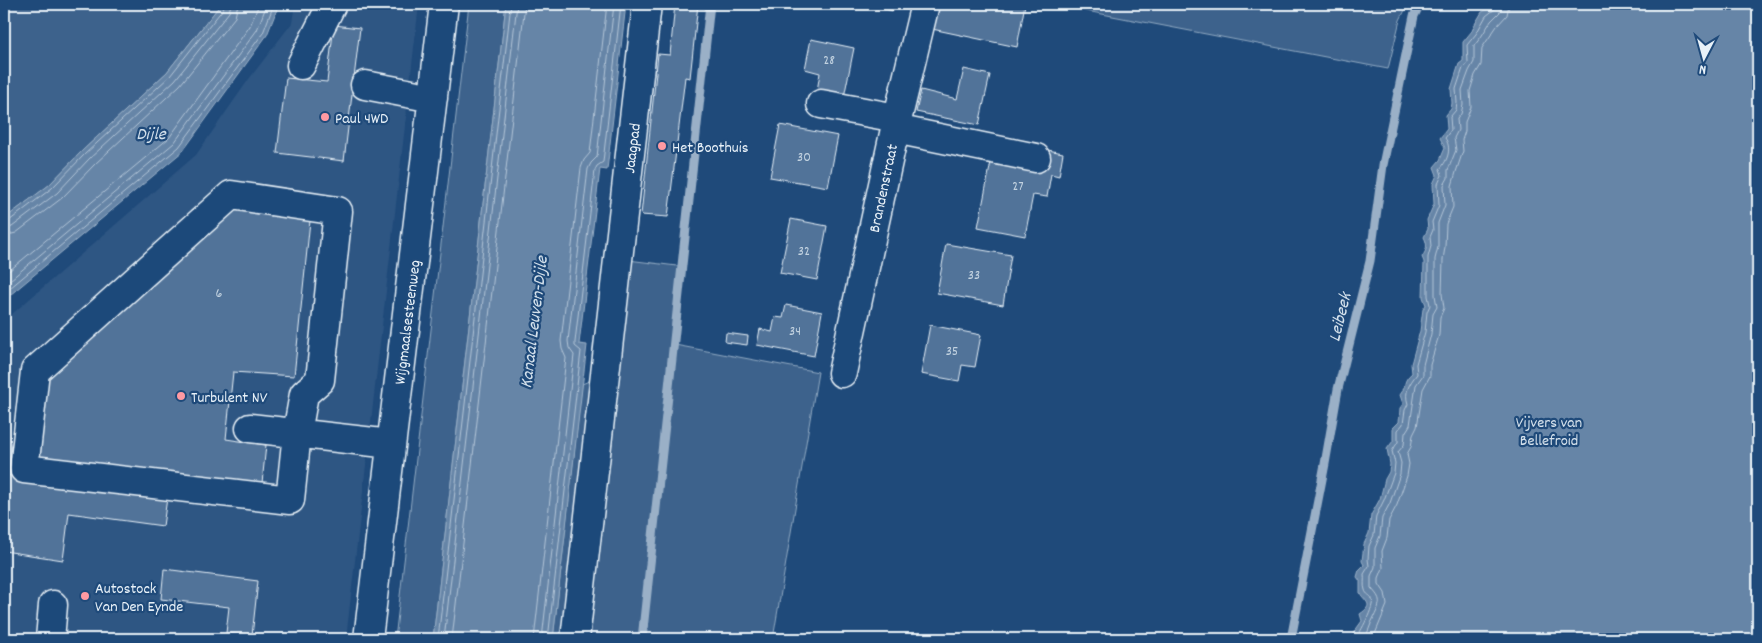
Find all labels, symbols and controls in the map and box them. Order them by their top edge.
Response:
north arrow [1680,32,1730,82]
house number: 28 [823,51,835,71]
text: N [1698,59,1707,79]
place label: Paul 4WD [335,108,388,131]
marker: Paul 4WD [319,111,331,123]
street label: Jaagpad [619,122,648,175]
water label: Dijle [136,123,167,148]
place label: Het Boothuis [672,137,749,160]
marker: Het Boothuis [656,140,668,152]
street label: Brandenstraat [864,142,905,235]
house number: 30 [797,148,811,168]
house number: 27 [1012,177,1024,197]
house number: 32 [798,242,810,262]
water label: Kanaal Leuven-Dijle [515,254,556,390]
street label: Wijgmaalsesteenweg [389,259,428,386]
house number: 33 [968,266,980,286]
house number: 6 [216,284,223,304]
water label: Leibeek [1323,289,1360,345]
house number: 34 [789,322,801,342]
house number: 35 [946,342,958,362]
place label: Turbulent NV [191,387,268,410]
marker: Turbulent NV [175,390,187,402]
park label: Vijvers van Bellefroid [1516,412,1582,453]
place label: Autostock Van Den Eynde [95,578,183,619]
marker: Autostock Van Den Eynde [79,590,91,602]

